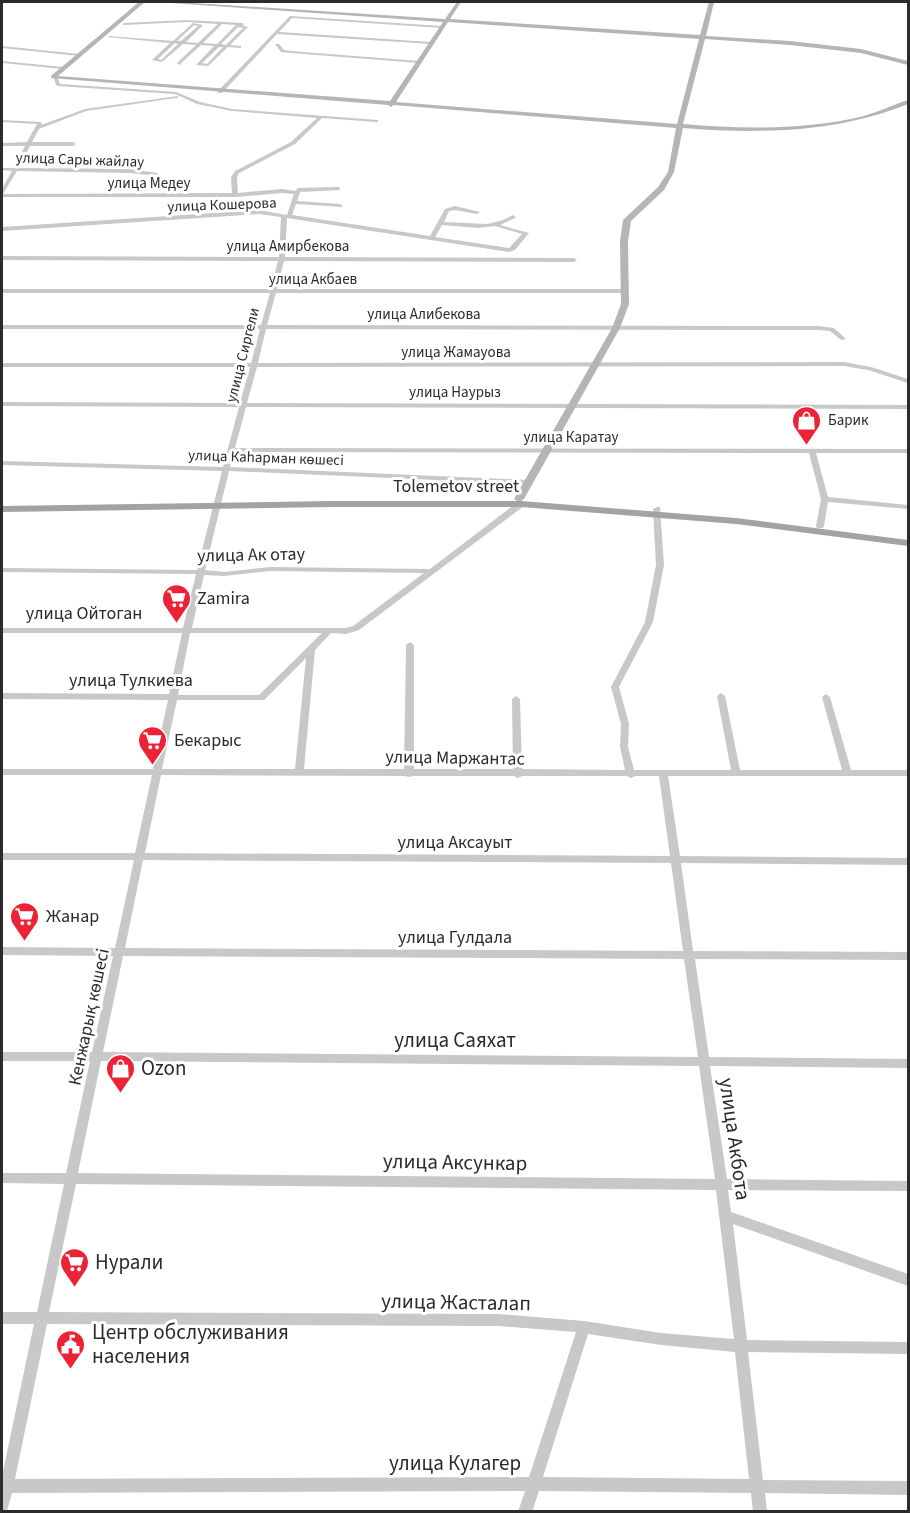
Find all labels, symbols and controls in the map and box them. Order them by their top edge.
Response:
street label: улица Сары жайлау [15,147,145,173]
street label: улица Медеу [107,173,191,194]
street label: улица Кошерова [167,193,277,217]
street label: улица Амирбекова [227,236,349,257]
street label: улица Акбаев [269,269,358,290]
street label: улица Алибекова [367,304,481,325]
street label: улица Сиргели [221,305,265,405]
street label: улица Жамауова [401,342,511,363]
street label: улица Наурыз [409,382,501,403]
shop icon: Барик [791,404,823,446]
place label: Барик [828,410,869,431]
street label: улица Каратау [523,427,619,448]
street label: улица Каһарман көшесі [188,445,344,471]
street label: Tolemetov street [393,474,519,499]
street label: улица Ак отау [197,542,306,568]
supermarket icon: Zamira [160,582,192,624]
place label: Zamira [197,586,250,611]
street label: улица Ойтоган [26,601,142,626]
street label: улица Тулкиева [69,668,193,693]
supermarket icon: Бекарыс [137,724,169,766]
place label: Бекарыс [174,728,242,753]
street label: улица Маржантас [385,744,525,772]
street label: улица Аксауыт [397,830,513,855]
supermarket icon: Жанар [9,900,41,942]
place label: Жанар [46,904,99,929]
street label: улица Гулдала [398,925,512,950]
street label: Кенжарық көшесі [62,946,116,1088]
street label: улица Саяхат [394,1025,516,1055]
shop icon: Ozon [104,1052,136,1094]
place label: Ozon [141,1053,186,1083]
street label: улица Акбота [712,1076,758,1202]
street label: улица Аксункар [383,1146,527,1178]
supermarket icon: Нурали [58,1246,90,1288]
place label: Нурали [95,1247,163,1277]
street label: улица Жасталап [381,1286,531,1318]
place label: Центр обслуживания населения [92,1317,289,1371]
public building icon: Центр обслуживания населения [55,1328,87,1370]
street label: улица Кулагер [389,1448,521,1478]

